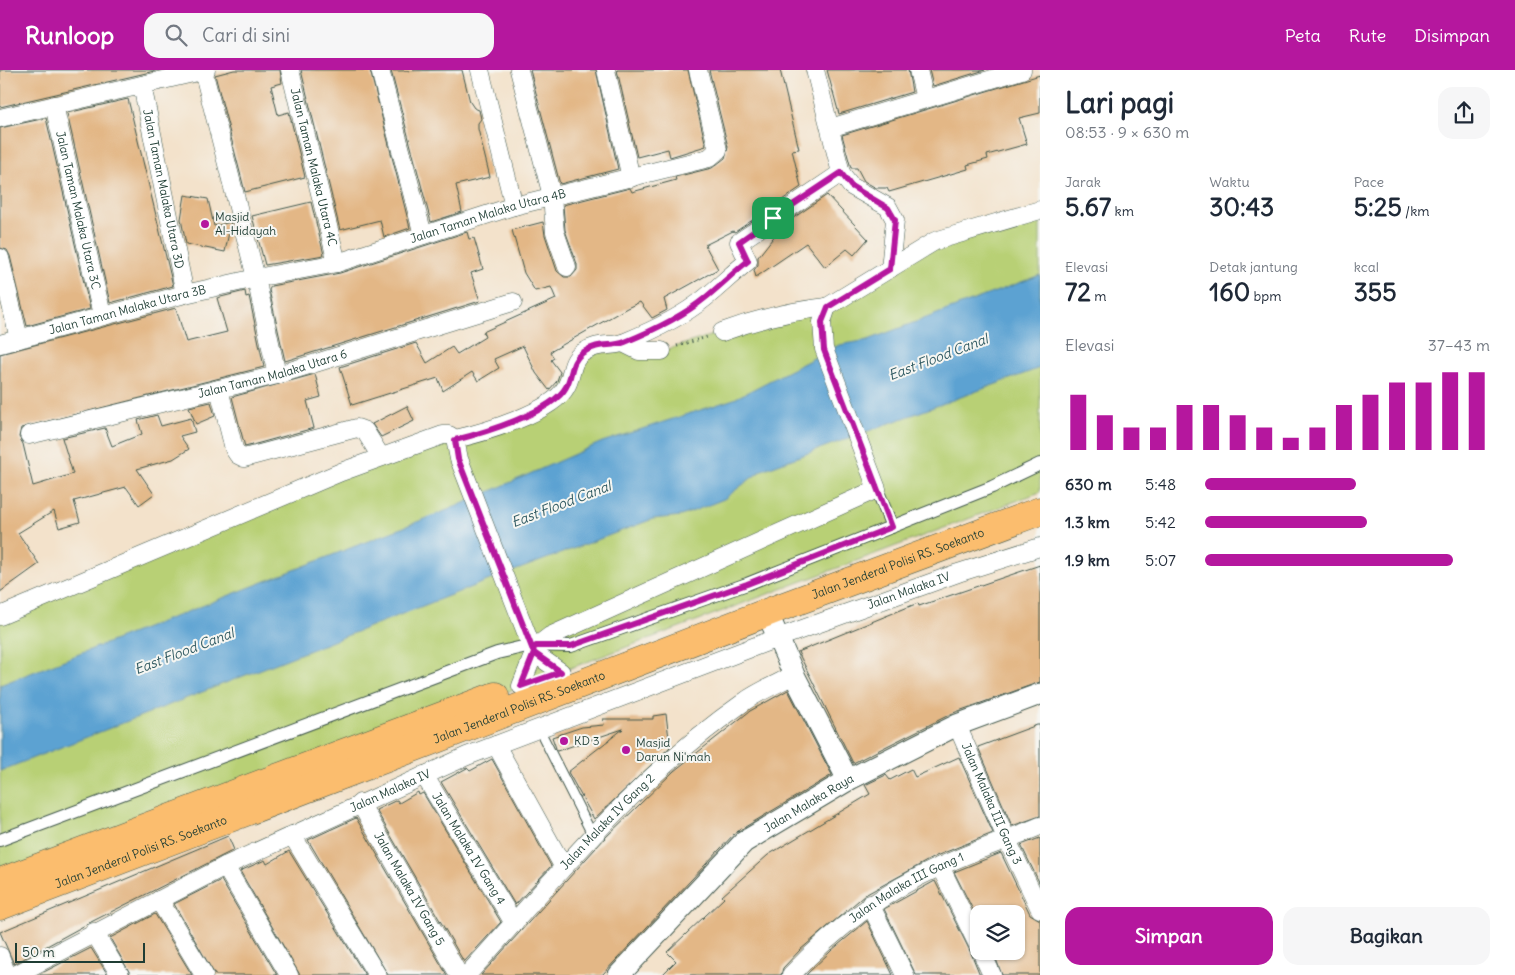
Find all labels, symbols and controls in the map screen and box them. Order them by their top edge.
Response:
search box [144,13,494,58]
text: Runloop [25,20,114,50]
icon: search [162,21,190,49]
text: Cari di sini [202,23,290,47]
text: Peta [1285,24,1321,47]
text: Rute [1349,24,1386,47]
text: Disimpan [1414,24,1490,47]
text: Lari pagi [1065,85,1174,121]
street label: Jalan Taman Malaka Utara 4C [288,86,341,248]
button: share [1438,87,1490,139]
street label: Jalan Taman Malaka Utara 3D [140,108,188,270]
text: 08:53 · 9 × 630 m [1065,122,1189,142]
street label: Jalan Taman Malaka Utara 3C [53,130,104,291]
text: Jarak [1065,173,1101,191]
text: Waktu [1209,173,1250,191]
text: Pace [1354,173,1384,191]
street label: Jalan Taman Malaka Utara 4B [408,185,568,246]
text: 5.67 [1065,191,1111,223]
text: 30:43 [1209,191,1274,223]
text: 5:25 [1354,191,1402,223]
pin [752,197,794,239]
text: km [1111,202,1134,220]
text: /km [1402,202,1430,220]
icon: arrive [759,204,787,232]
place label: Masjid Al-Hidayah [215,209,276,238]
marker: Masjid Al-Hidayah [199,218,211,230]
text: Elevasi [1065,258,1108,276]
text: Detak jantung [1209,258,1298,276]
text: kcal [1354,258,1379,276]
text: 72 [1065,276,1091,308]
text: 160 [1209,276,1250,308]
text: 355 [1354,276,1397,308]
street label: Jalan Taman Malaka Utara 3B [47,281,208,337]
text: m [1091,287,1107,305]
text: bpm [1250,287,1281,305]
water label: East Flood Canal [886,329,992,384]
text: Elevasi [1065,335,1114,355]
text: 37–43 m [1428,335,1490,355]
street label: Jalan Taman Malaka Utara 6 [196,346,349,401]
text: 630 m [1065,474,1112,494]
text: 5:48 [1145,474,1176,494]
water label: East Flood Canal [509,476,615,531]
text: 1.3 km [1065,512,1110,532]
text: 5:42 [1145,512,1176,532]
street label: Jalan Jenderal Polisi RS. Soekanto [810,524,986,602]
text: 1.9 km [1065,550,1110,570]
text: 5:07 [1145,550,1176,570]
street label: Jalan Malaka IV [865,568,952,612]
water label: East Flood Canal [132,623,238,678]
street label: Jalan Jenderal Polisi RS. Soekanto [431,667,607,746]
place label: KD 3 [574,733,600,748]
marker: KD 3 [558,735,570,747]
place label: Masjid Darun Ni'mah [636,735,711,764]
street label: Jalan Malaka III Gang 3 [959,740,1026,867]
marker: Masjid Darun Ni'mah [620,744,632,756]
street label: Jalan Malaka IV [347,765,433,815]
street label: Jalan Malaka IV Gang 2 [557,770,658,873]
street label: Jalan Malaka Raya [761,770,856,836]
street label: Jalan Malaka IV Gang 4 [429,789,509,907]
street label: Jalan Jenderal Polisi RS. Soekanto [53,812,229,891]
street label: Jalan Malaka IV Gang 5 [371,829,448,948]
street label: Jalan Malaka III Gang 1 [846,849,966,926]
map controls [970,905,1025,960]
button: layers [970,905,1025,960]
button: Simpan [1065,907,1273,965]
button: Bagikan [1283,907,1490,965]
scale bar [15,940,145,963]
text: 50 m [22,943,55,961]

